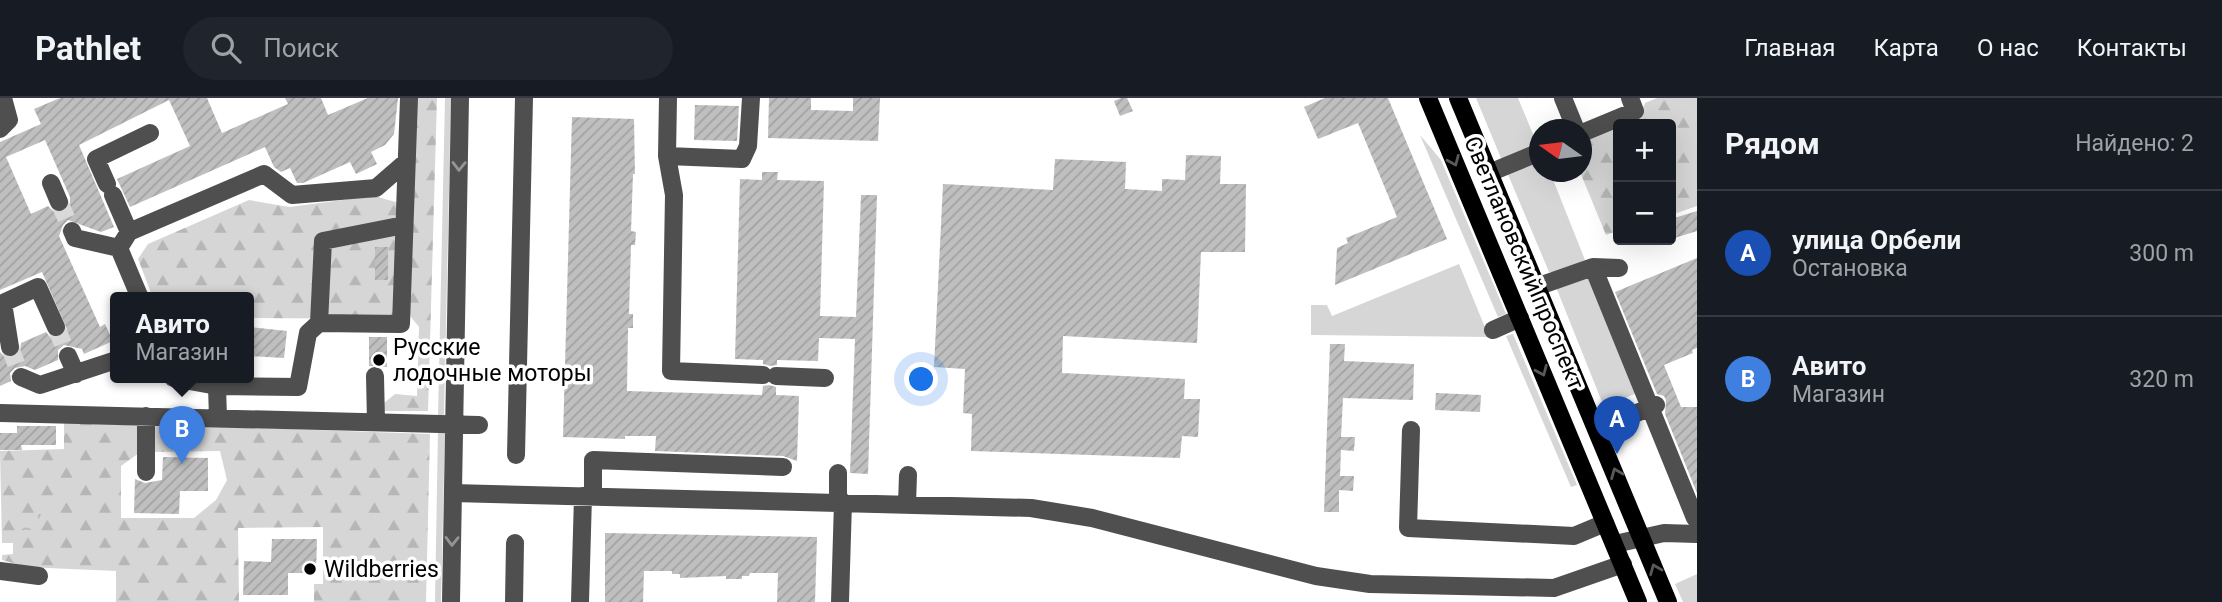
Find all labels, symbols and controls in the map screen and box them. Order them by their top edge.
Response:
search box [183,17,673,80]
text: Pathlet [35,29,141,68]
icon: search [207,29,245,67]
text: Поиск [263,33,339,63]
text: Главная [1744,34,1835,62]
text: Карта [1873,34,1939,62]
text: О нас [1977,34,2039,62]
text: Контакты [2077,34,2187,62]
north arrow [1529,119,1592,182]
map controls [1613,119,1676,245]
button: + [1613,119,1676,182]
text: Рядом [1725,126,1820,161]
text: Найдено: 2 [2075,130,2194,157]
street label: Светлановский проспект [1458,132,1590,394]
one-way arrow [1446,154,1460,166]
one-way arrow [451,161,467,172]
button: − [1613,182,1676,245]
text: улица Орбели [1792,225,1961,255]
text: A [1740,240,1756,267]
text: 300 m [2129,240,2194,267]
text: Остановка [1792,255,1908,282]
popup [110,292,254,383]
text: Авито [136,309,210,339]
place label: Русские лодочные моторы [393,334,592,387]
text: Магазин [136,339,228,366]
text: Авито [1792,351,1866,381]
marker: Русские лодочные моторы [371,352,387,368]
your location [904,362,938,396]
one-way arrow [1534,364,1548,376]
text: B [1741,366,1755,393]
text: 320 m [2129,366,2194,393]
text: Магазин [1792,381,1885,408]
pin: A [1594,396,1640,454]
pin: B [159,406,205,464]
one-way arrow [1610,468,1624,480]
one-way arrow [444,536,460,546]
place label: Wildberries [324,556,439,583]
marker: Wildberries [302,561,318,577]
one-way arrow [1649,564,1663,576]

